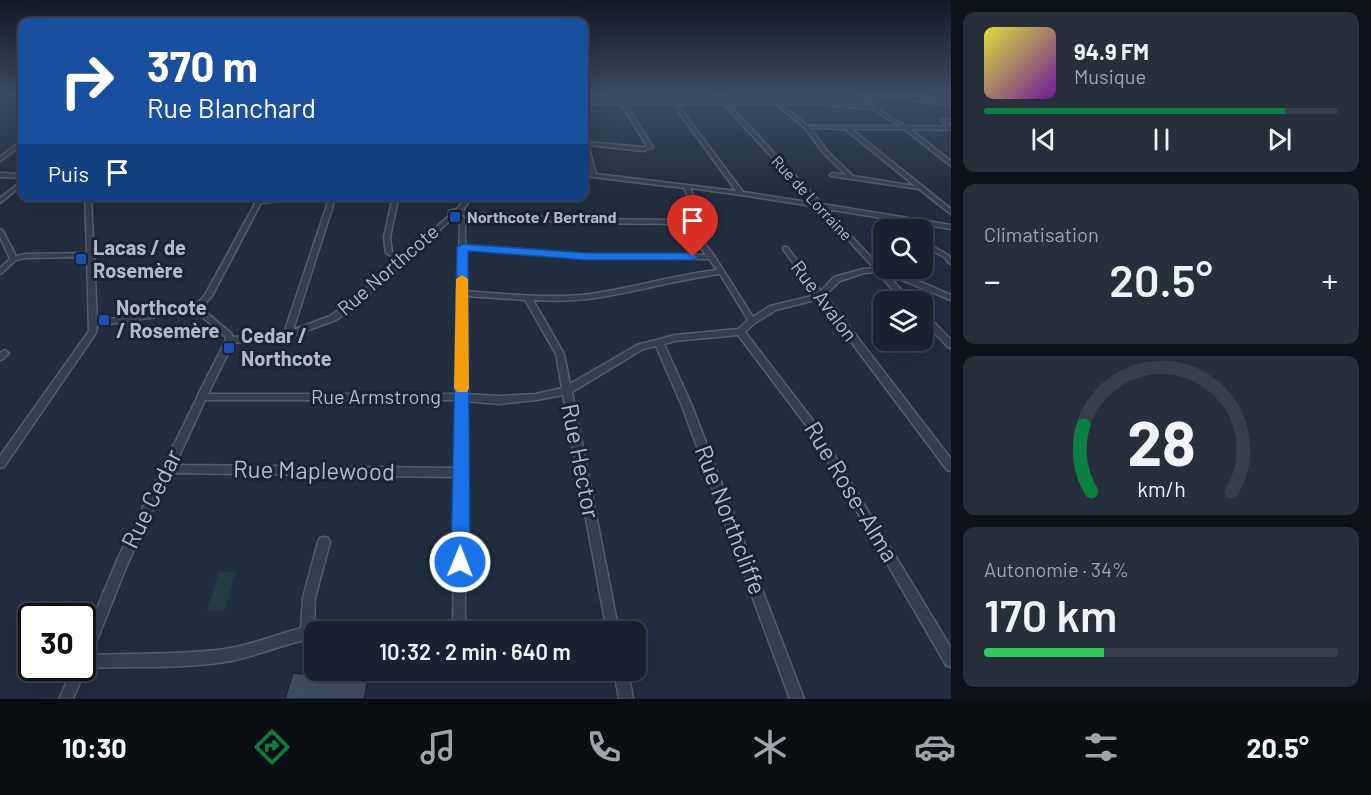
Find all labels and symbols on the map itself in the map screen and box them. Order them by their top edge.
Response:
street label: Rue de Lorraine [768,151,857,244]
pin [667,195,718,257]
place label: Northcote / Bertrand [467,207,617,226]
marker: Northcote / Bertrand [448,210,462,224]
street label: Rue Northcote [332,219,443,320]
place label: Lacas / de Rosemère [93,235,186,282]
marker: Lacas / de Rosemère [74,252,88,266]
street label: Rue Avalon [787,255,863,346]
place label: Northcote / Rosemère [116,295,220,342]
marker: Northcote / Rosemère [97,313,111,327]
place label: Cedar / Northcote [241,323,332,370]
marker: Cedar / Northcote [222,341,236,355]
street label: Rue Armstrong [311,384,441,408]
street label: Rue Hector [556,401,607,521]
street label: Rue Rose-Alma [799,416,906,567]
street label: Rue Northcliffe [690,441,773,598]
street label: Rue Cedar [114,444,187,553]
street label: Rue Maplewood [233,454,395,485]
position arrow [428,530,492,594]
speed limit sign: 30 [18,603,96,681]

